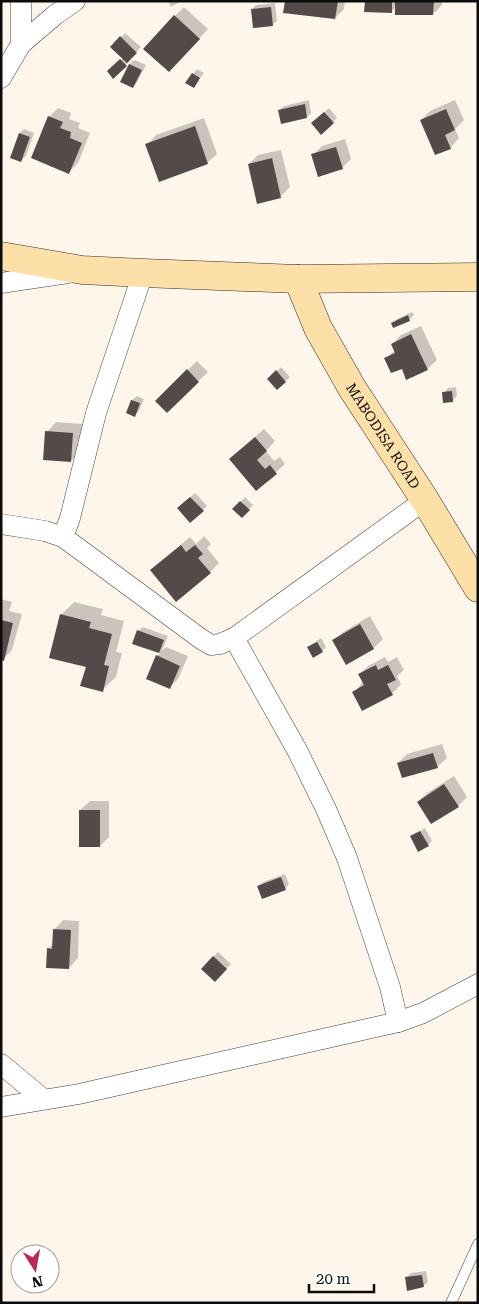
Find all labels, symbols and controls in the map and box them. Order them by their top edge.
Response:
street label: MABODISA ROAD [343,380,424,492]
north arrow [10,1244,60,1294]
scale bar [309,1262,374,1294]
text: 20 m [316,1270,351,1288]
text: N [30,1273,44,1291]

